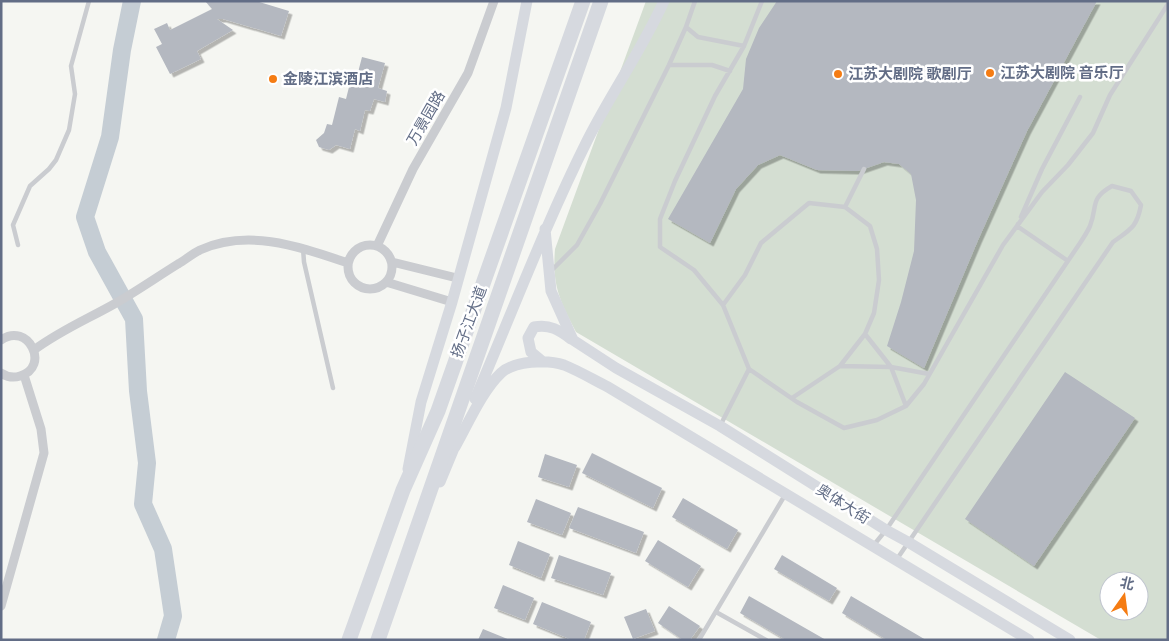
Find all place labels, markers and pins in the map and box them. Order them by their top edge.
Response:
place label: 江苏大剧院 音乐厅 [1000,64,1123,81]
place label: 江苏大剧院 歌剧厅 [848,65,971,82]
marker: 江苏大剧院 音乐厅 [984,67,996,79]
marker: 江苏大剧院 歌剧厅 [832,68,844,80]
place label: 金陵江滨酒店 [283,70,373,87]
marker: 金陵江滨酒店 [267,73,279,85]

